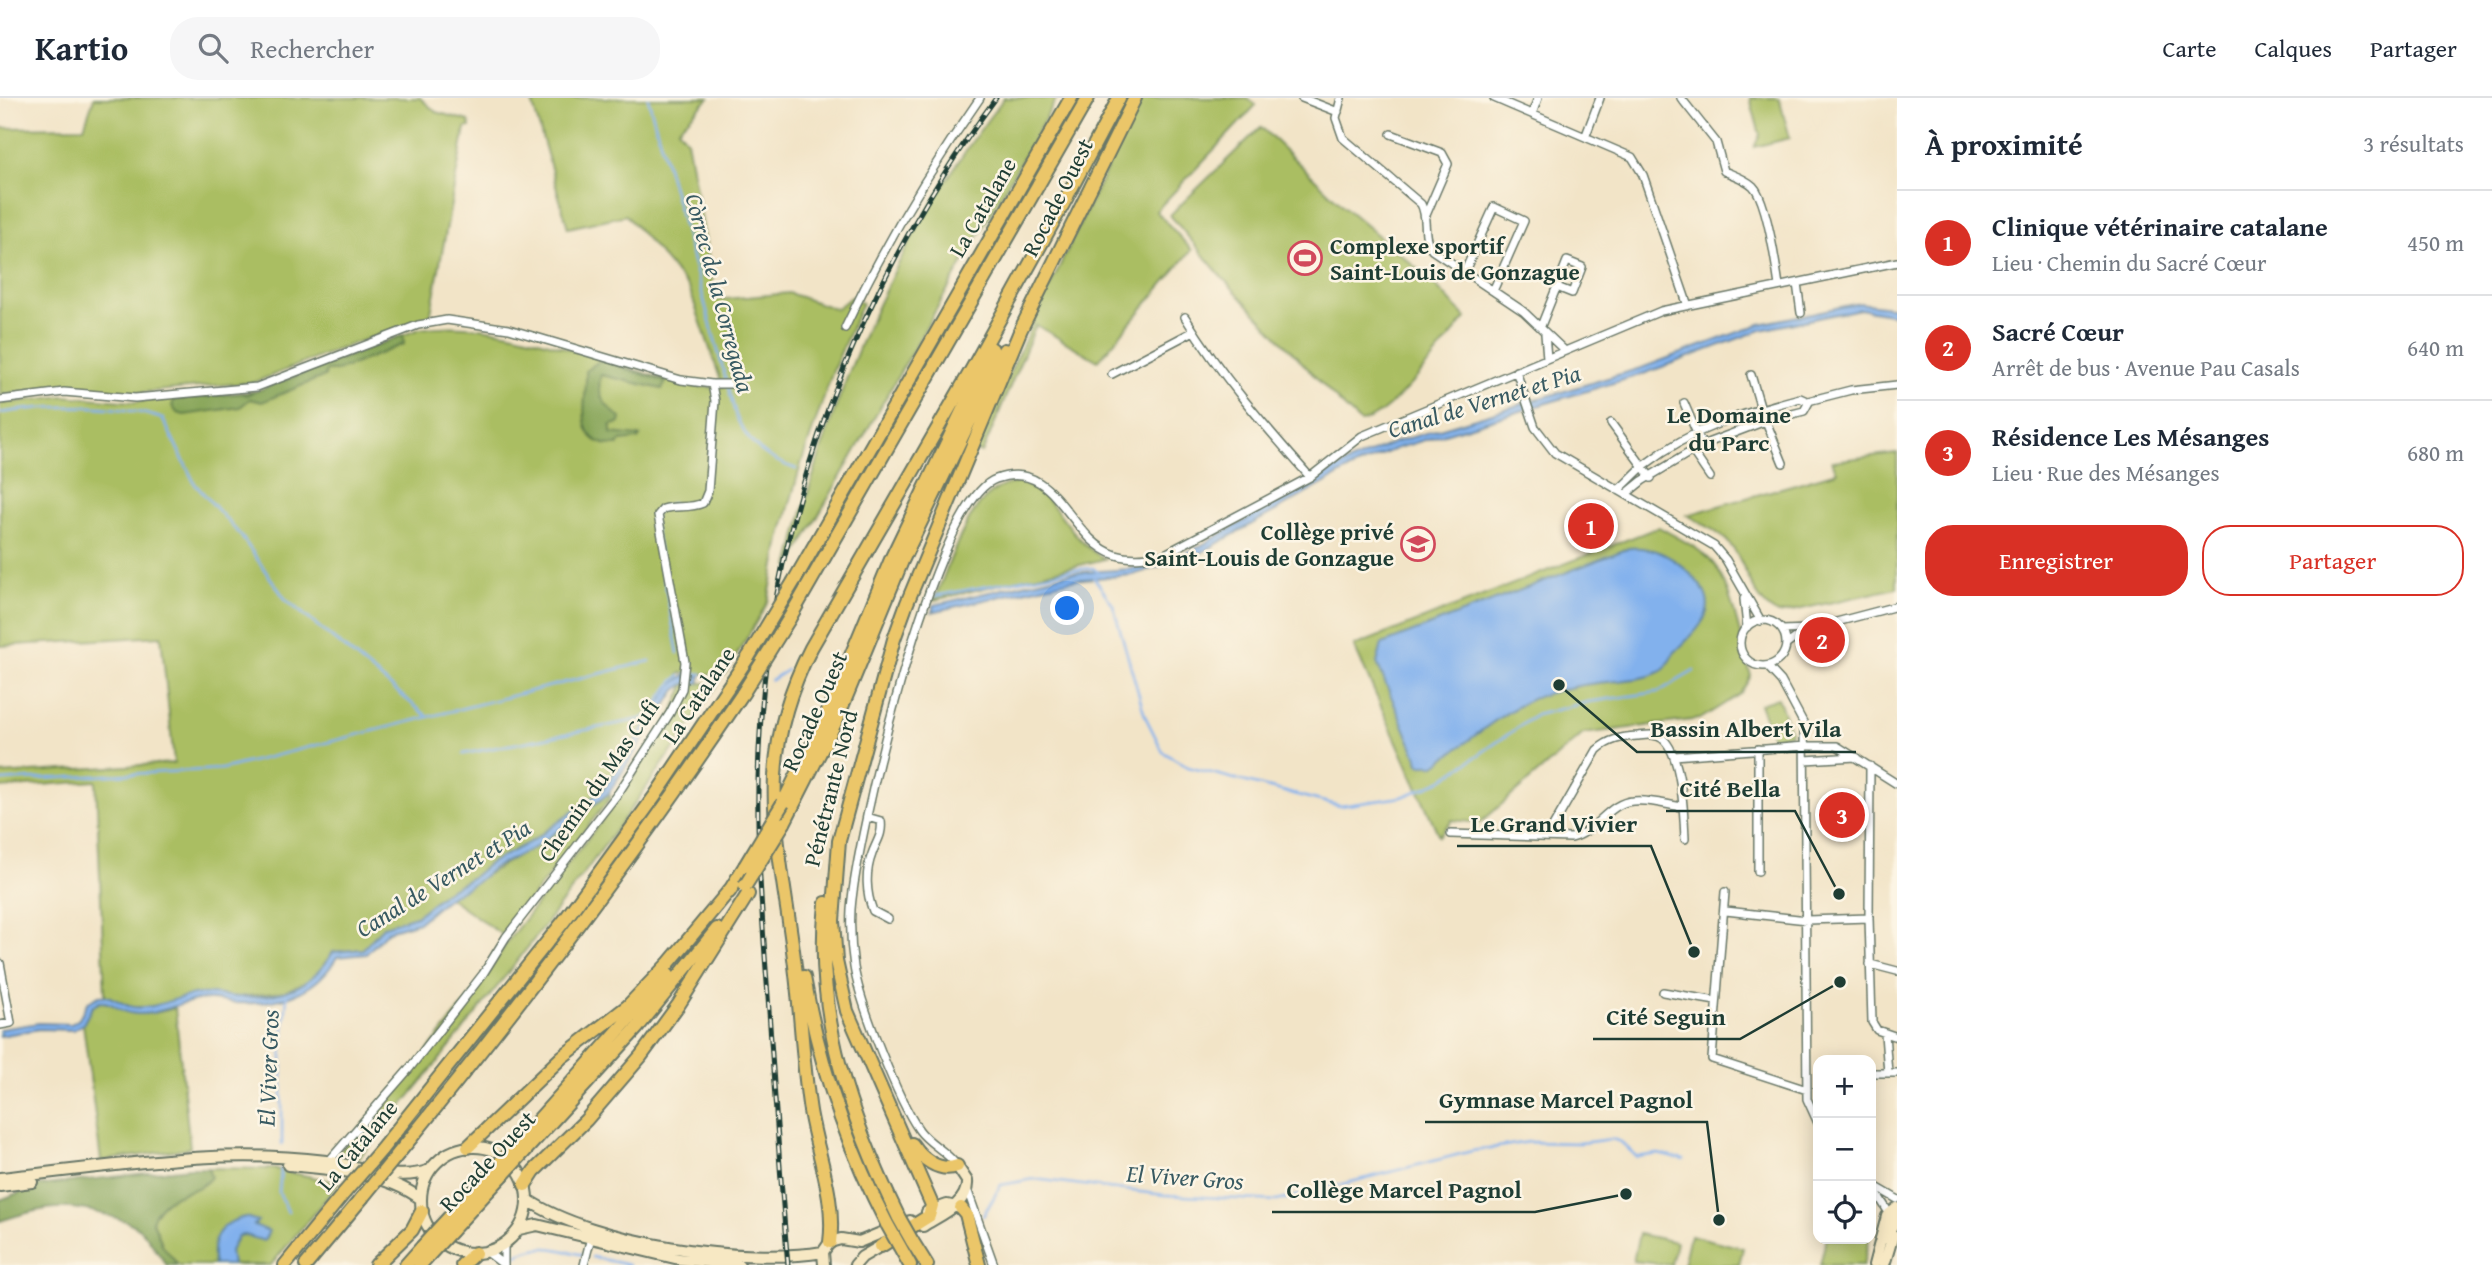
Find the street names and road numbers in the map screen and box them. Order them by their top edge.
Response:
street label: Rocade Ouest [1013,132,1101,262]
street label: La Catalane [940,151,1024,263]
street label: La Catalane [653,640,743,750]
street label: Rocade Ouest [773,646,855,776]
street label: Chemin du Mas Cufi [529,692,667,868]
street label: Pénétrante Nord [795,706,866,870]
street label: La Catalane [309,1092,405,1198]
street label: Rocade Ouest [431,1103,543,1219]

